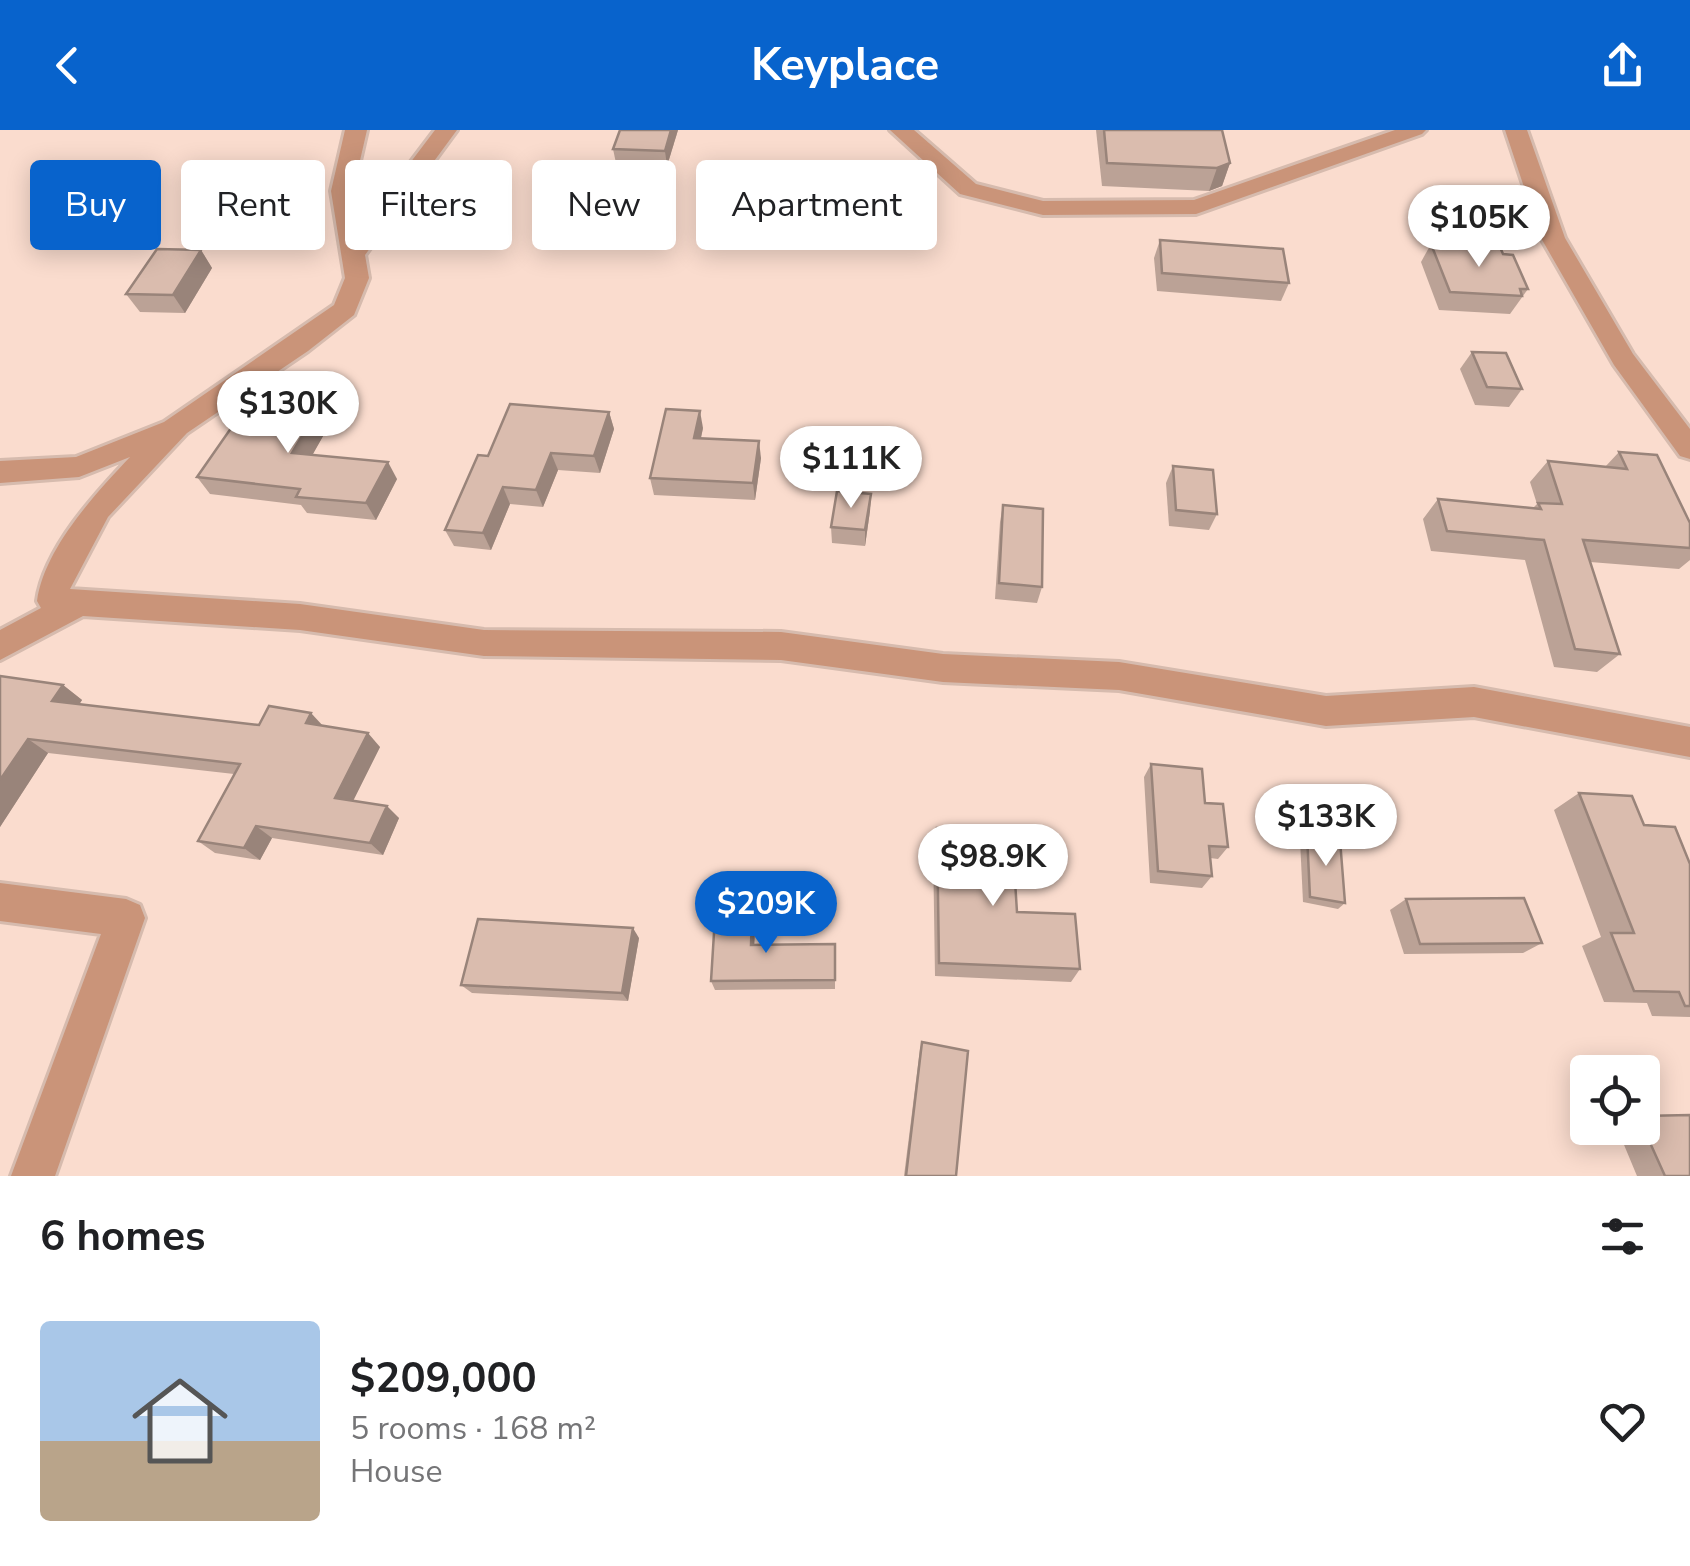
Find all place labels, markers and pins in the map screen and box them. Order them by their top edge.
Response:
pin: $105K [1409,185,1549,270]
pin: $130K [218,371,358,456]
pin: $111K [781,426,921,511]
pin: $133K [1256,784,1396,869]
pin: $98.9K [912,824,1074,909]
pin: $209K [696,871,836,956]

